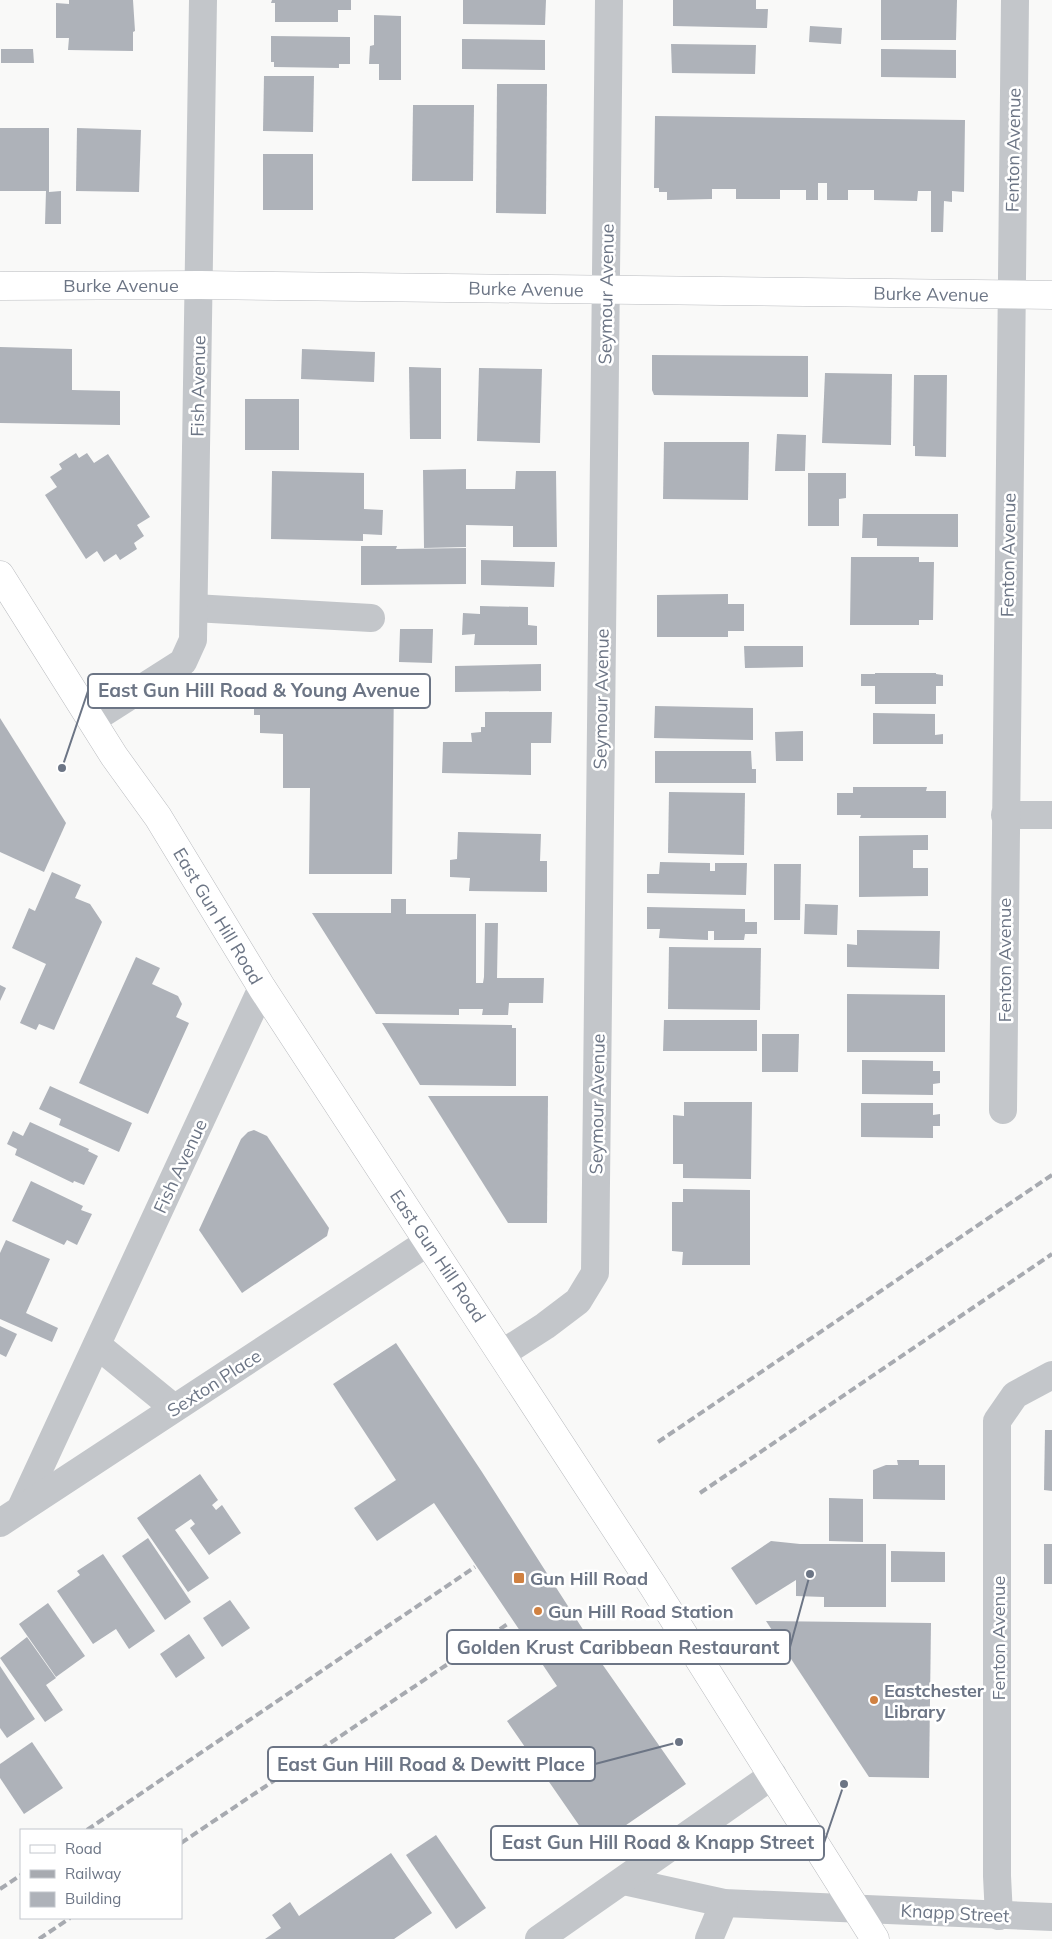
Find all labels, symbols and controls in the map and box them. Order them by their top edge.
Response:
street label: Fenton Avenue [1000,88,1026,212]
street label: Seymour Avenue [593,223,619,365]
street label: Burke Avenue [63,274,179,297]
street label: Burke Avenue [468,276,584,302]
street label: Burke Avenue [873,281,989,307]
street label: Fish Avenue [186,335,210,437]
street label: Fenton Avenue [995,493,1021,617]
street label: Seymour Avenue [588,628,614,770]
callout: East Gun Hill Road & Young Avenue [88,674,430,708]
text: East Gun Hill Road & Young Avenue [98,678,420,702]
street label: East Gun Hill Road [168,843,268,989]
street label: Fenton Avenue [993,898,1016,1022]
street label: Seymour Avenue [584,1033,610,1175]
street label: Fish Avenue [148,1115,212,1217]
street label: East Gun Hill Road [385,1185,491,1327]
street label: Sexton Place [163,1344,265,1422]
place label: Gun Hill Road [530,1567,648,1590]
marker: Gun Hill Road [512,1571,526,1585]
street label: Fenton Avenue [987,1576,1010,1700]
place label: Gun Hill Road Station [548,1600,734,1623]
marker: Gun Hill Road Station [532,1605,544,1617]
callout: Golden Krust Caribbean Restaurant [447,1630,790,1664]
text: Golden Krust Caribbean Restaurant [457,1635,779,1659]
place label: Eastchester Library [884,1679,985,1723]
marker: Eastchester Library [868,1694,880,1706]
callout: East Gun Hill Road & Dewitt Place [268,1747,595,1781]
text: East Gun Hill Road & Dewitt Place [277,1752,585,1776]
callout: East Gun Hill Road & Knapp Street [491,1826,824,1860]
legend [20,1829,182,1919]
text: East Gun Hill Road & Knapp Street [502,1830,814,1854]
text: Road [65,1839,102,1858]
text: Railway [65,1864,121,1883]
text: Building [65,1889,121,1908]
street label: Knapp Street [900,1899,1010,1927]

